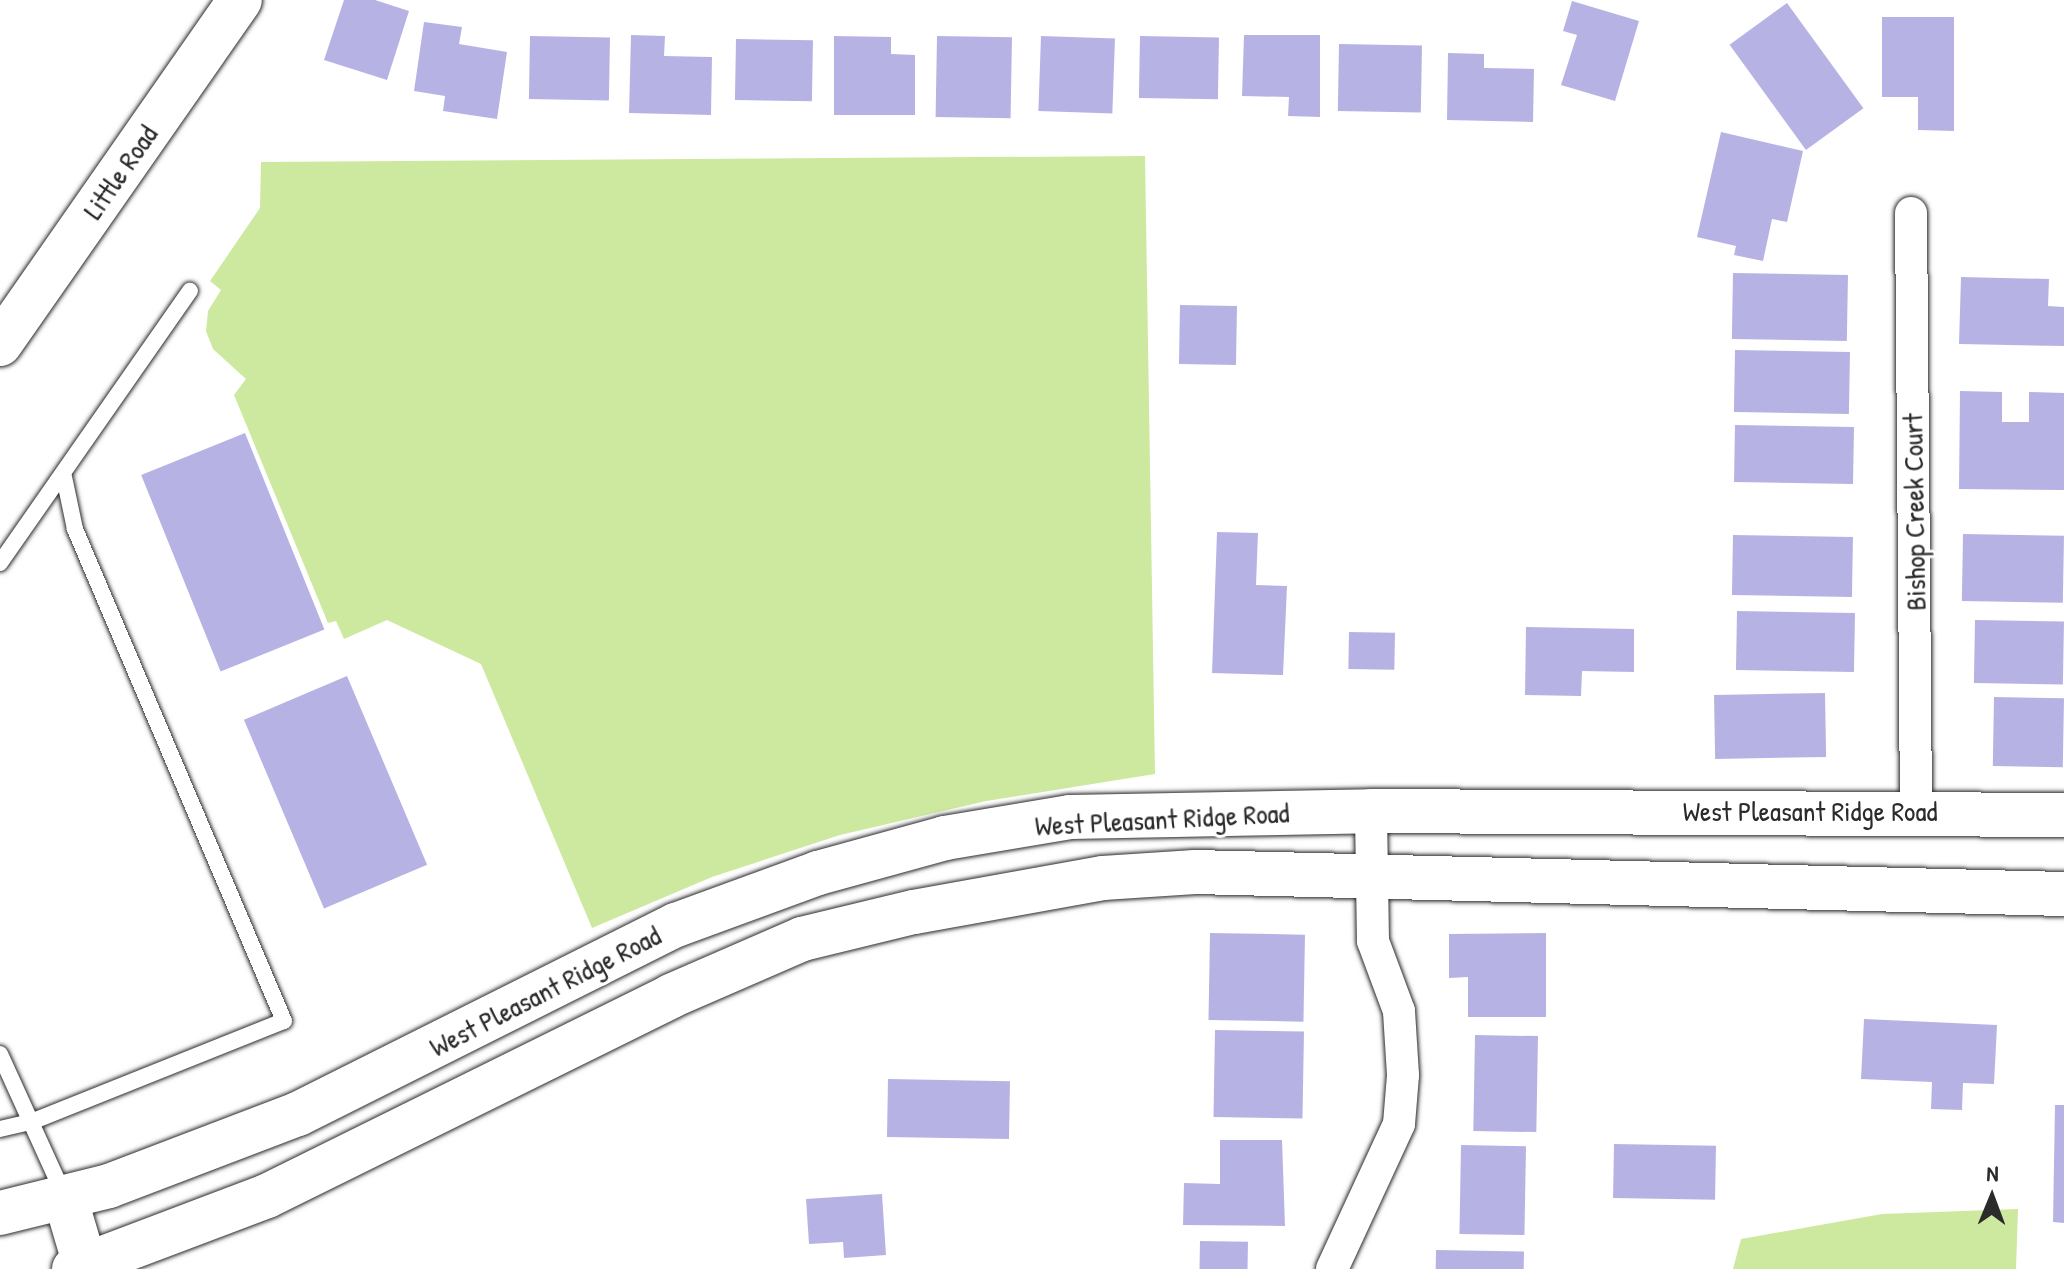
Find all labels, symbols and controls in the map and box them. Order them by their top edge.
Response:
street label: Little Road [76,119,164,225]
street label: Bishop Creek Court [1895,413,1933,611]
street label: West Pleasant Ridge Road [1683,794,1937,828]
street label: West Pleasant Ridge Road [1034,796,1290,842]
street label: West Pleasant Ridge Road [424,918,666,1064]
north arrow [1952,1157,2032,1237]
text: N [1986,1158,1999,1188]

